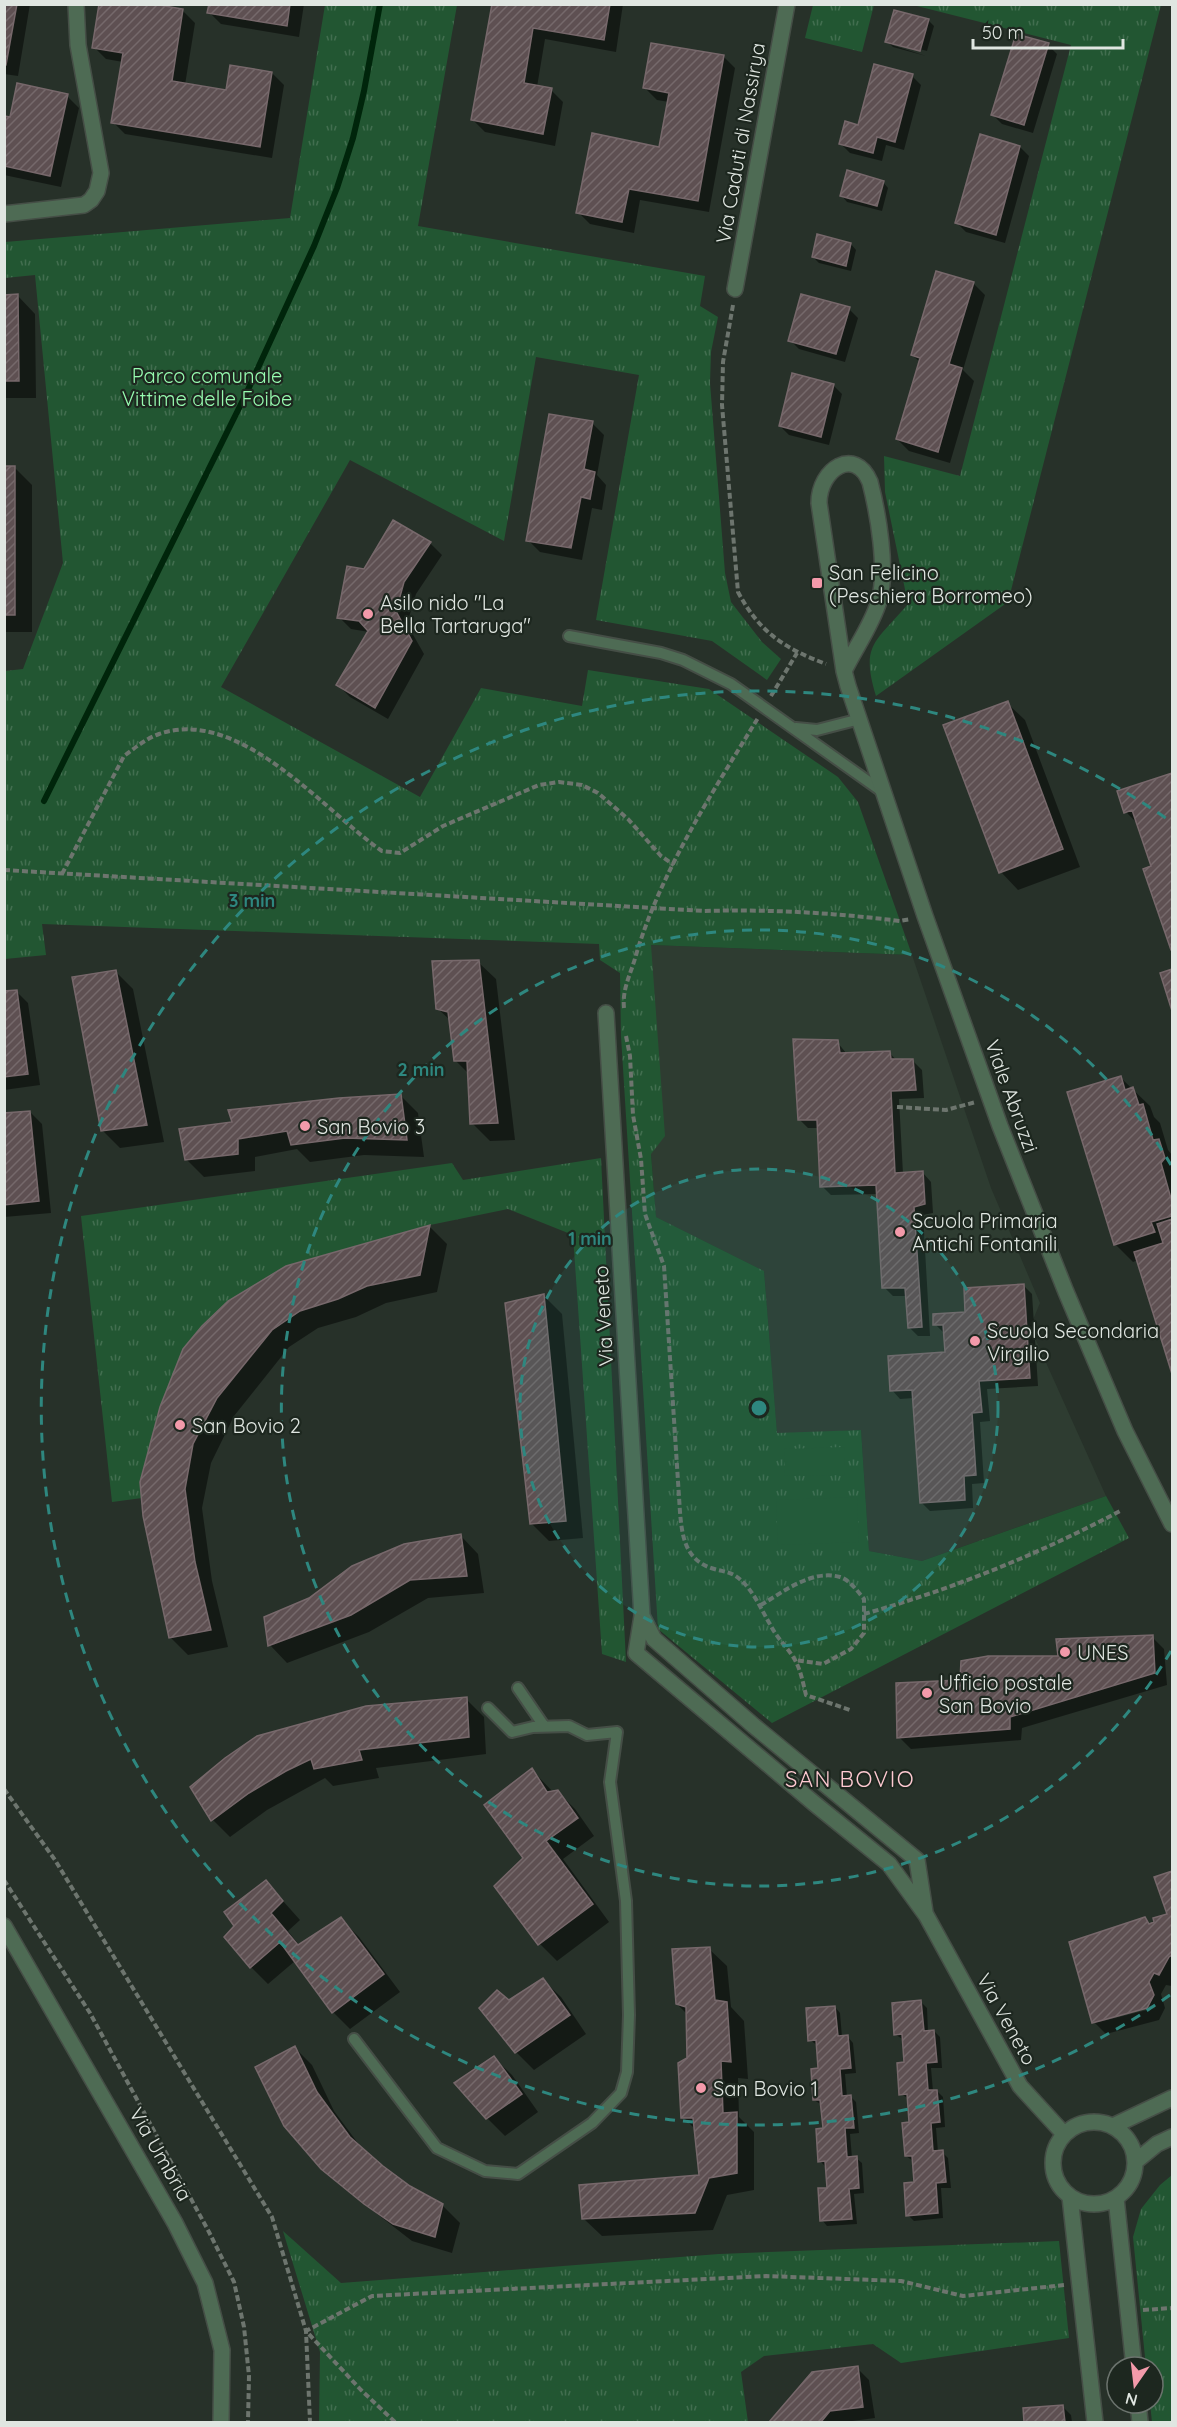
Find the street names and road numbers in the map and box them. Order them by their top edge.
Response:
street label: Via Caduti di Nassirya [710,41,770,245]
street label: Viale Abruzzi [980,1036,1044,1156]
street label: Via Veneto [588,1265,618,1367]
street label: Via Veneto [972,1969,1042,2069]
street label: Via Umbria [124,2103,198,2205]

